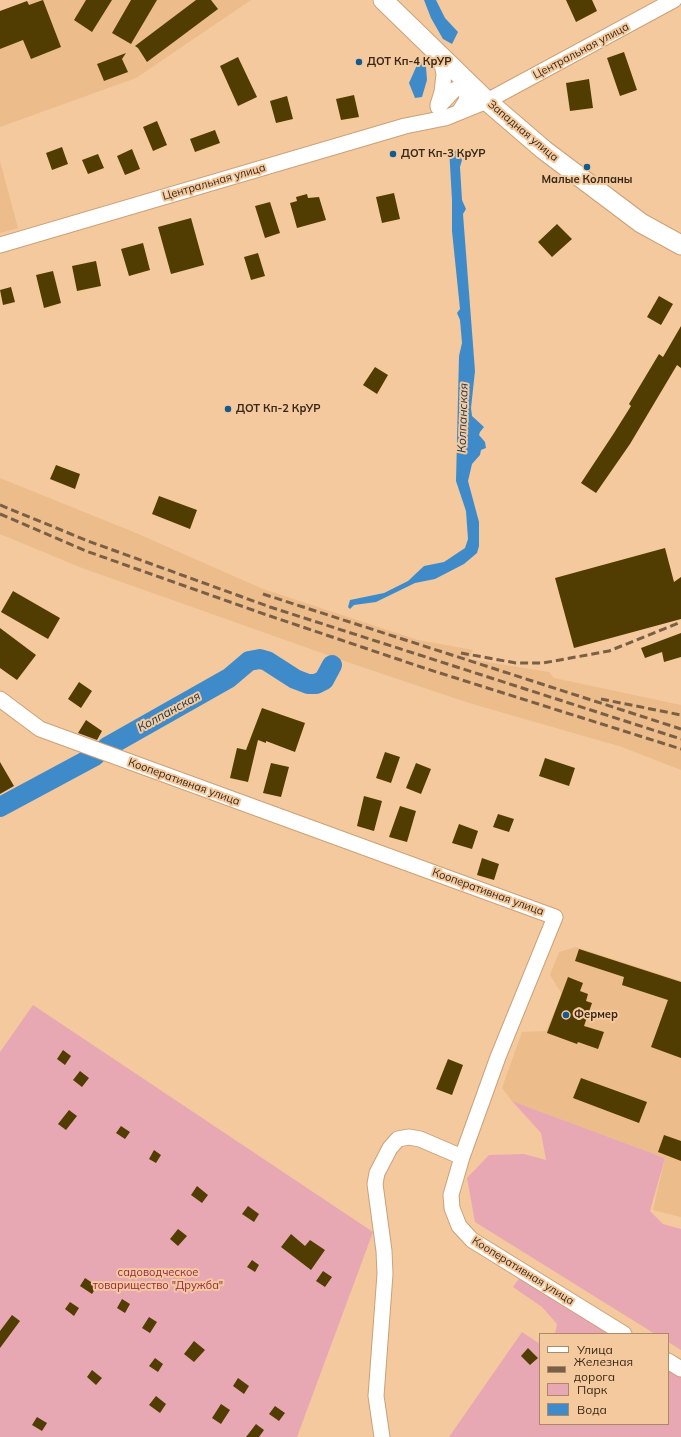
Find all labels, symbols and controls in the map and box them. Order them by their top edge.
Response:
street label: Центральная улица [531,20,631,82]
place label: ДОТ Кп-4 КрУР [367,55,452,69]
marker: ДОТ Кп-4 КрУР [354,57,364,67]
street label: Западная улица [485,98,561,164]
place label: ДОТ Кп-3 КрУР [401,147,486,161]
marker: ДОТ Кп-3 КрУР [388,149,398,159]
street label: Центральная улица [161,161,267,203]
marker: Малые Колпаны [582,162,592,172]
place label: Малые Колпаны [541,173,633,187]
water label: Колпанская [455,383,471,453]
place label: ДОТ Кп-2 КрУР [236,402,321,416]
marker: ДОТ Кп-2 КрУР [223,404,233,414]
water label: Колпанская [135,689,203,735]
street label: Кооперативная улица [126,756,242,808]
street label: Кооперативная улица [430,866,546,918]
place label: Фермер [574,1008,618,1022]
marker: Фермер [561,1010,571,1020]
street label: Кооперативная улица [469,1234,577,1308]
park label: садоводческое товарищество "Дружба" [93,1266,223,1292]
legend [539,1333,669,1425]
text: Улица [577,1342,613,1357]
text: Железная дорога [574,1354,633,1384]
text: Парк [577,1382,607,1397]
text: Вода [577,1402,607,1417]

